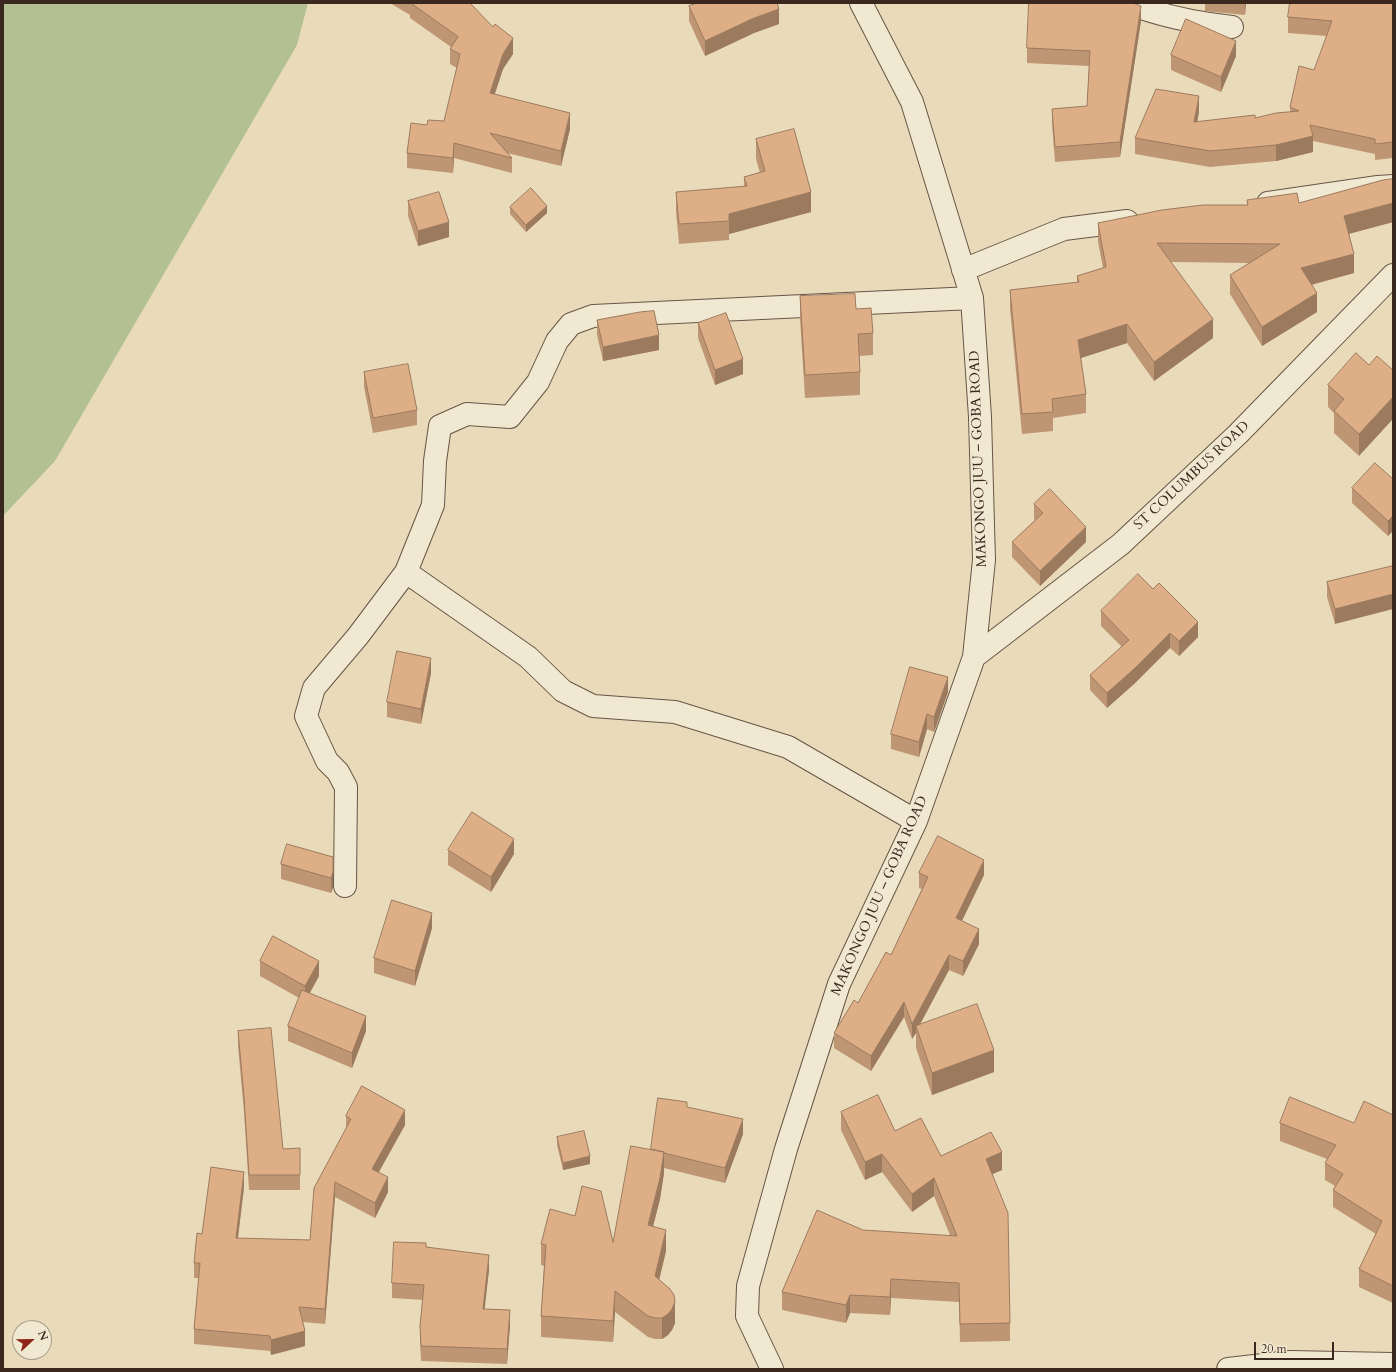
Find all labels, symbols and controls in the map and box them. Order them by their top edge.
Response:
street label: MAKONGO JUU – GOBA ROAD [967,350,991,568]
street label: ST COLUMBUS ROAD [1131,418,1253,534]
street label: MAKONGO JUU – GOBA ROAD [828,794,932,998]
north arrow [12,1320,52,1360]
text: N [34,1328,51,1343]
scale bar [1256,1334,1336,1360]
text: 20 m [1261,1341,1287,1357]

